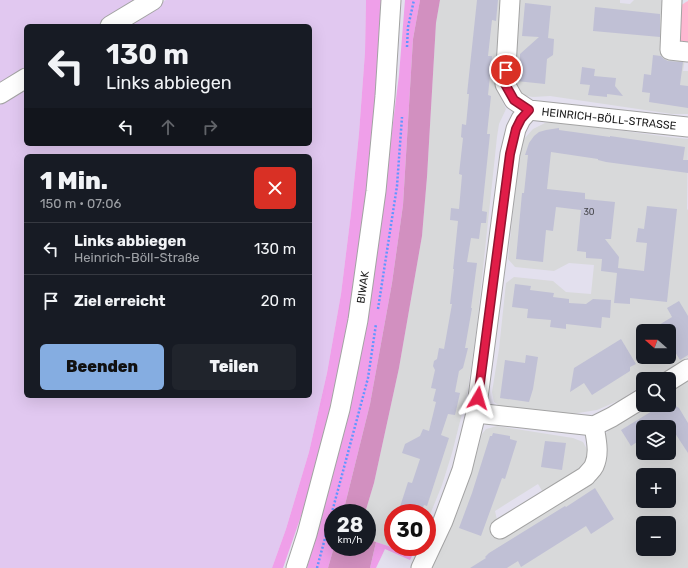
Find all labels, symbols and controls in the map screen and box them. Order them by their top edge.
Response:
text: 130 m [106,38,189,71]
icon: left [40,40,92,92]
pin [489,53,523,87]
icon: arrive [495,59,517,81]
text: Links abbiegen [106,72,232,94]
street label: HEINRICH-BÖLL-STRASSE [541,105,677,132]
icon: left [115,116,137,138]
icon: ahead [157,116,179,138]
icon: right [199,116,221,138]
text: 1 Min. [40,167,108,195]
button: close [254,167,296,209]
text: 150 m · 07:06 [40,196,121,211]
house number: 30 [583,207,595,217]
text: Links abbiegen [74,232,186,250]
icon: left [40,238,62,260]
text: 130 m [254,240,296,258]
text: Heinrich-Böll-Straße [74,250,200,265]
street label: BIWAK [354,270,371,304]
icon: arrive [40,290,62,312]
text: Ziel erreicht [74,292,166,310]
text: 20 m [261,292,296,310]
north arrow [636,324,676,364]
map controls [636,324,676,556]
button: Beenden [40,344,164,390]
button: Teilen [172,344,296,390]
button: search [636,372,676,412]
position arrow [457,377,499,419]
button: layers [636,420,676,460]
button: + [636,468,676,508]
speed limit sign: 30 [384,504,436,556]
text: 28 [337,513,363,537]
button: − [636,516,676,556]
text: km/h [338,534,362,546]

